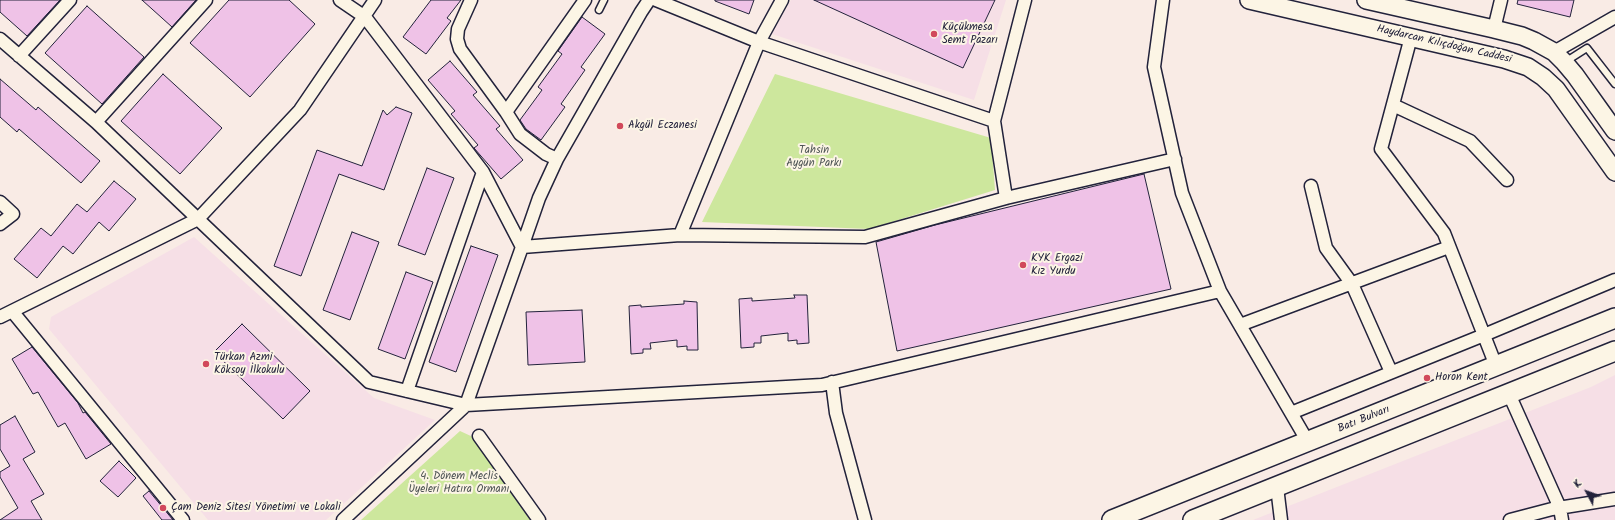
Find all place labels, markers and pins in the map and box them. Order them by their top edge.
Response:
place label: Küçükmesa Semt Pazarı [942,21,998,47]
marker: Küçükmesa Semt Pazarı [929,29,939,39]
place label: Akgül Eczanesi [628,119,697,133]
marker: Akgül Eczanesi [615,121,625,131]
place label: KYK Ergazi Kız Yurdu [1031,252,1083,278]
marker: KYK Ergazi Kız Yurdu [1018,260,1028,270]
place label: Türkan Azmi Köksoy İlkokulu [214,351,285,377]
marker: Türkan Azmi Köksoy İlkokulu [201,359,211,369]
place label: Horon Kent [1435,371,1488,385]
marker: Horon Kent [1422,373,1432,383]
place label: Çam Deniz Sitesi Yönetimi ve Lokali [171,501,341,515]
marker: Çam Deniz Sitesi Yönetimi ve Lokali [158,503,168,513]

